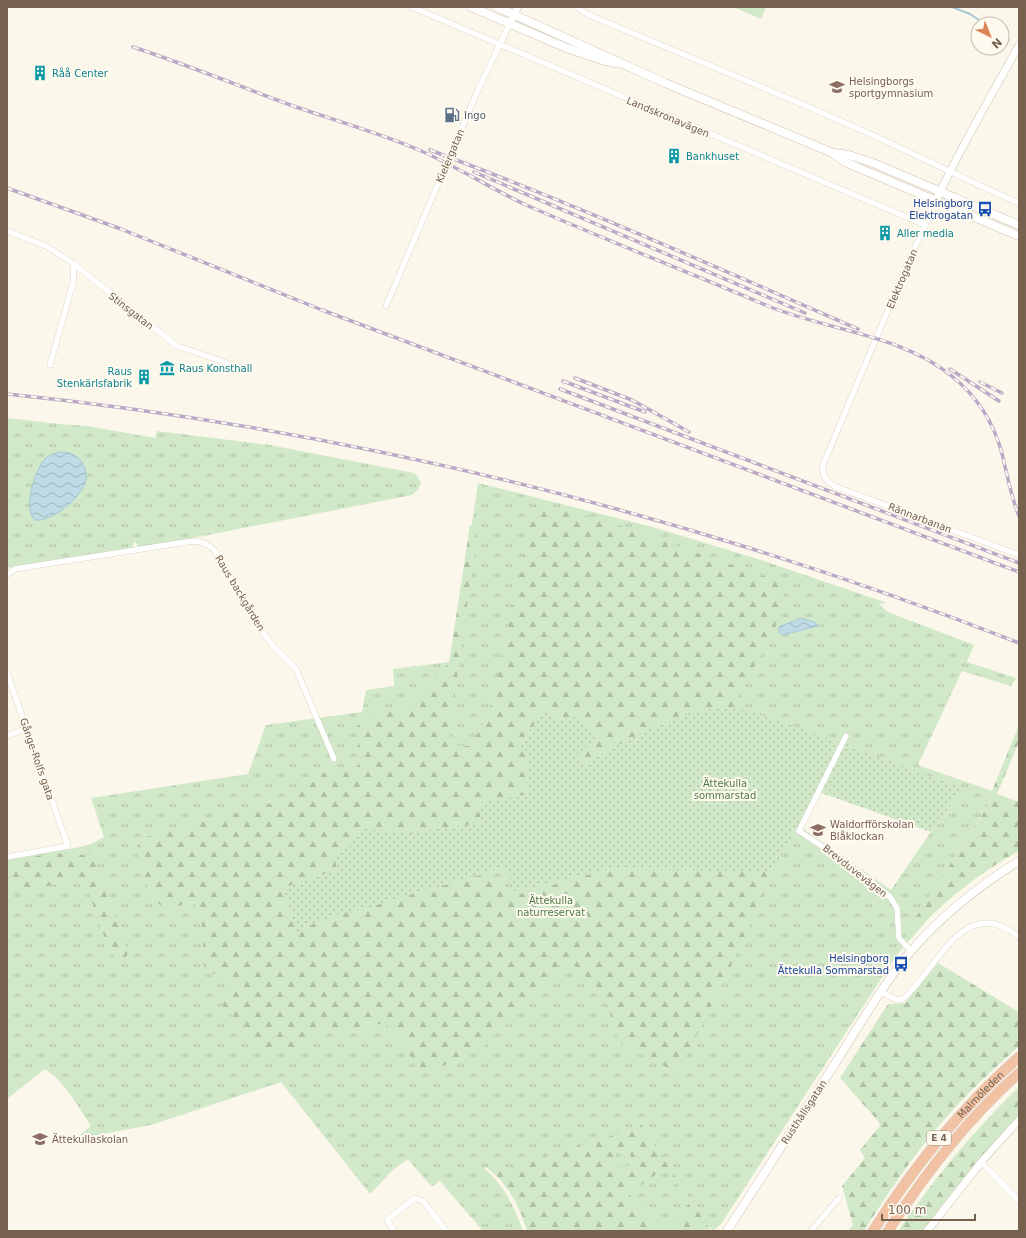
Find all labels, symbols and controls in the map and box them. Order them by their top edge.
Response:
north arrow [970,16,1010,56]
text: N [989,35,1004,51]
building icon: Råå Center [31,64,49,82]
place label: Råå Center [52,67,109,79]
place label: Helsingborgs sportgymnasium [849,76,933,99]
school or university icon: Helsingborgs sportgymnasium [828,78,846,96]
street label: Landskronavägen [625,95,711,139]
fuel station icon: Ingo [443,106,461,124]
place label: Ingo [464,110,486,121]
street label: Kielergatan [434,128,466,184]
building icon: Bankhuset [665,147,683,165]
place label: Bankhuset [686,151,739,162]
place label: Helsingborg Elektrogatan [909,198,973,221]
bus stop icon: Helsingborg Elektrogatan [976,200,994,218]
building icon: Aller media [876,224,894,242]
place label: Aller media [897,228,954,239]
street label: Elektrogatan [884,247,920,311]
street label: Stinsgatan [107,290,155,332]
museum icon: Raus Konsthall [158,359,176,377]
place label: Raus Konsthall [179,363,252,374]
place label: Raus Stenkärlsfabrik [57,366,132,389]
building icon: Raus Stenkärlsfabrik [135,368,153,386]
street label: Rännarbanan [887,501,953,535]
street label: Raus backgården [213,553,268,633]
street label: Gånge-Rolfs gata [18,716,57,802]
park label: Ättekulla sommarstad [694,777,756,801]
place label: Waldorfförskolan Blåklockan [830,819,914,842]
school or university icon: Waldorfförskolan Blåklockan [809,821,827,839]
street label: Brevduvevägen [821,843,889,899]
park label: Ättekulla naturreservat [517,894,585,918]
place label: Helsingborg Ättekulla Sommarstad [778,953,889,976]
bus stop icon: Helsingborg Ättekulla Sommarstad [892,955,910,973]
street label: Malmöleden [955,1069,1006,1120]
street label: Rusthållsgatan [778,1077,829,1146]
school or university icon: Ättekullaskolan [31,1130,49,1148]
road number: E 4 [927,1131,951,1145]
place label: Ättekullaskolan [52,1133,128,1145]
scale bar [882,1196,975,1222]
text: 100 m [888,1203,926,1217]

